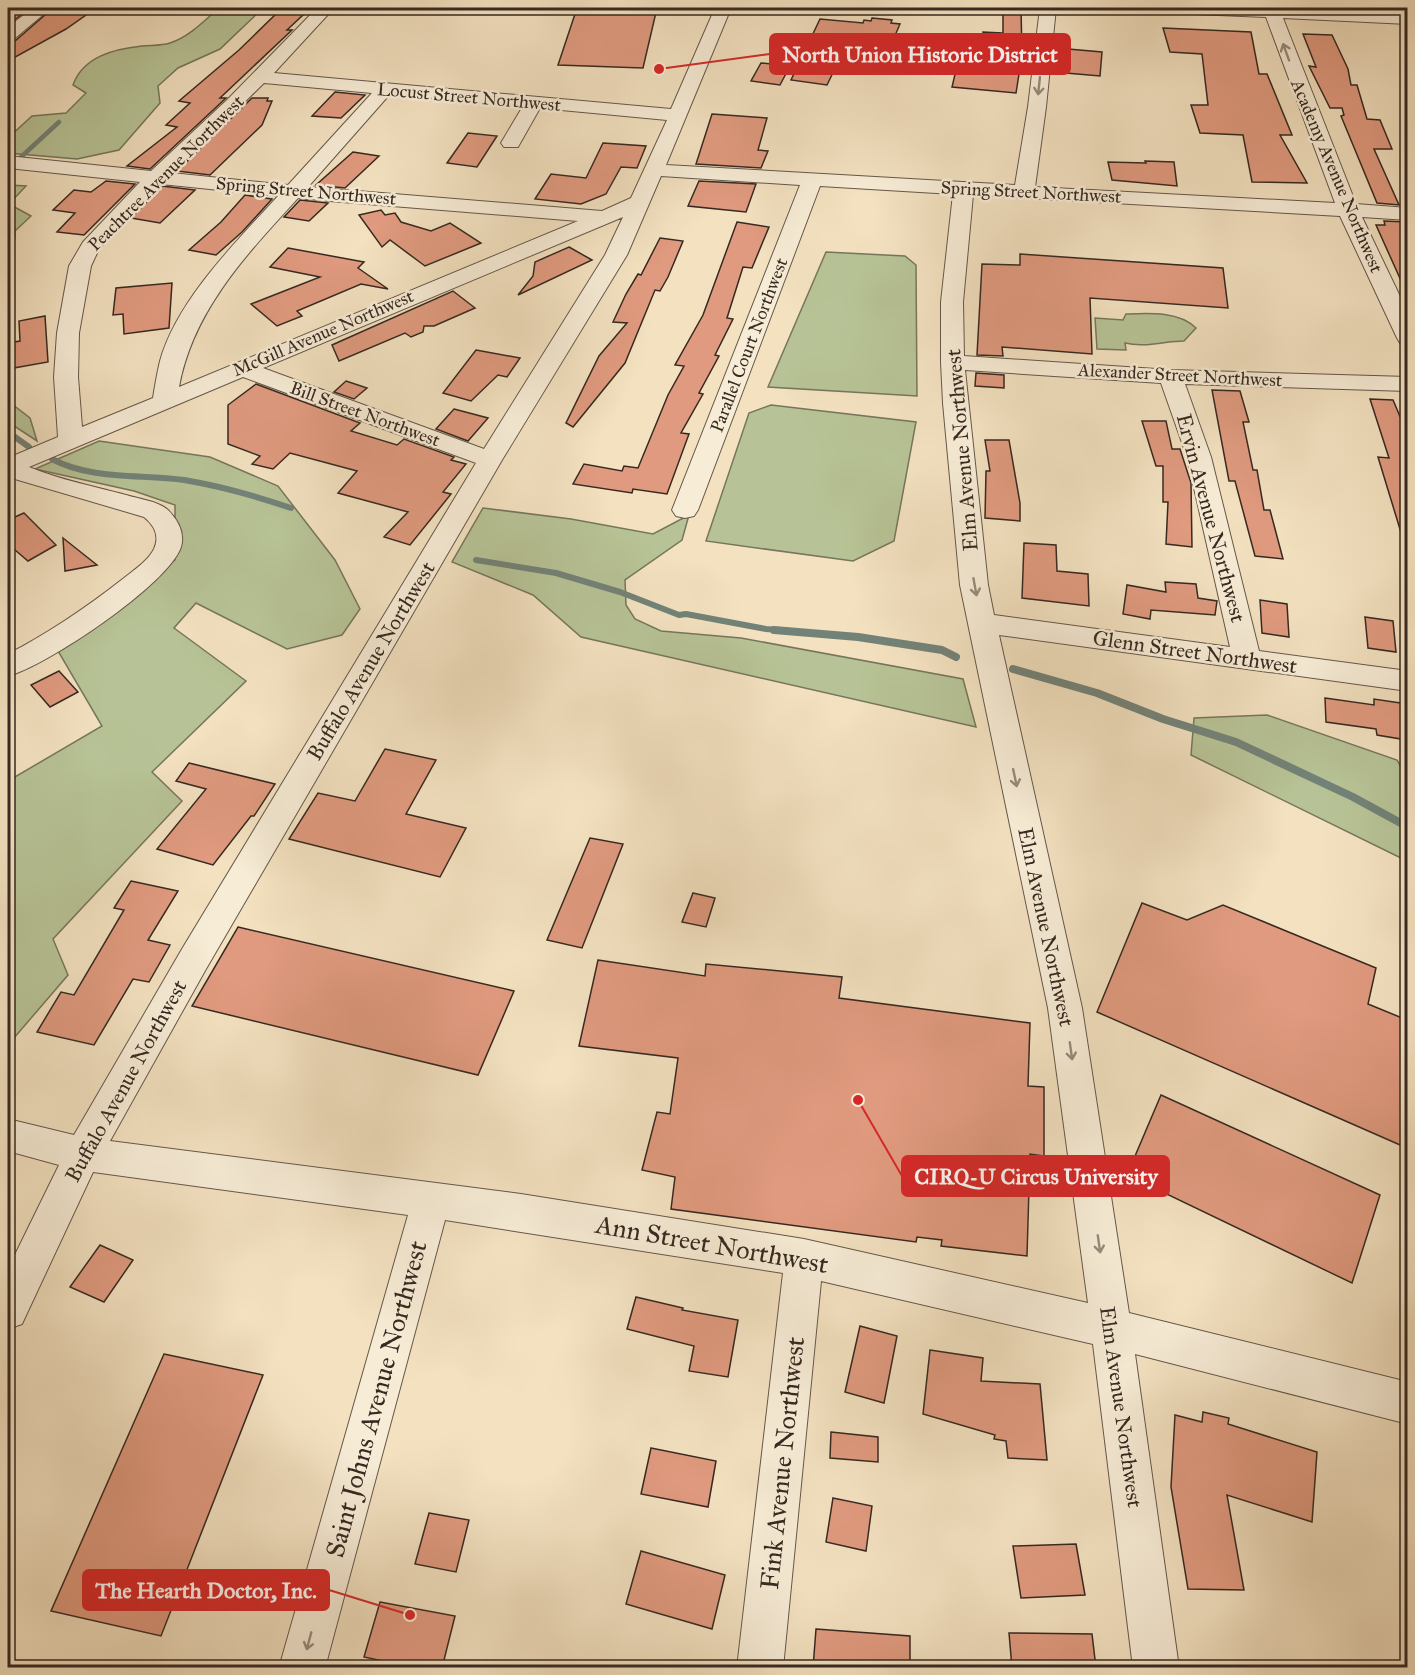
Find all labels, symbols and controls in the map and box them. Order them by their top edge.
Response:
callout: North Union Historic District [770,34,1070,74]
text: North Union Historic District [782,41,1058,68]
one-way arrow [1280,43,1291,62]
street label: Academy Avenue Northwest [1286,75,1388,277]
one-way arrow [1034,76,1045,96]
street label: Locust Street Northwest [376,78,562,116]
street label: Peachtree Avenue Northwest [83,90,249,256]
street label: Spring Street Northwest [215,172,398,211]
street label: Spring Street Northwest [940,176,1122,209]
street label: Parallel Court Northwest [706,254,793,435]
street label: McGill Avenue Northwest [229,285,418,381]
street label: Elm Avenue Northwest [940,347,984,552]
street label: Alexander Street Northwest [1076,359,1283,391]
street label: Bill Street Northwest [287,377,444,452]
street label: Ervin Avenue Northwest [1171,411,1252,626]
street label: Buffalo Avenue Northwest [301,556,441,765]
one-way arrow [970,577,981,596]
street label: Glenn Street Northwest [1091,625,1299,679]
one-way arrow [1010,768,1022,787]
street label: Elm Avenue Northwest [1012,825,1080,1029]
street label: Buffalo Avenue Northwest [60,975,193,1187]
one-way arrow [1065,1041,1076,1061]
callout: CIRQ-U Circus University [902,1156,1169,1196]
text: CIRQ-U Circus University [914,1163,1159,1190]
street label: Ann Street Northwest [592,1208,831,1280]
one-way arrow [1093,1234,1104,1254]
street label: Saint Johns Avenue Northwest [318,1237,434,1561]
street label: Elm Avenue Northwest [1094,1305,1148,1510]
street label: Fink Avenue Northwest [753,1335,811,1591]
callout: The Hearth Doctor, Inc. [83,1570,329,1610]
text: The Hearth Doctor, Inc. [94,1577,317,1604]
one-way arrow [303,1631,314,1650]

